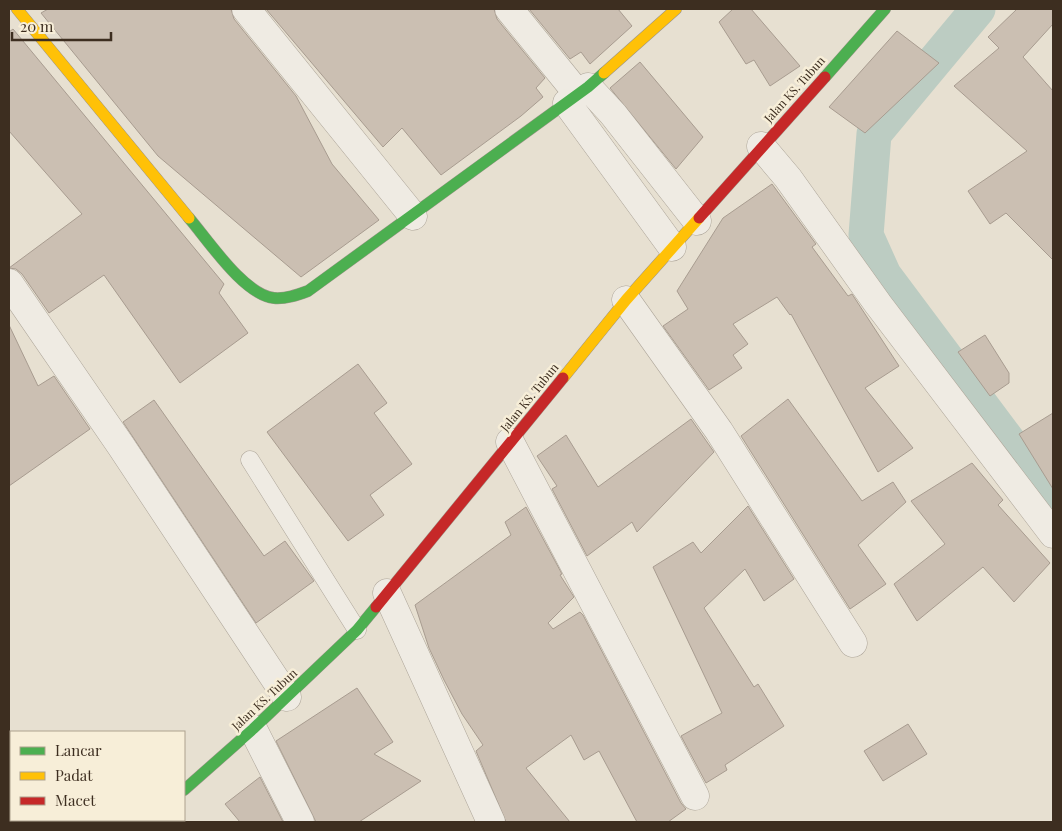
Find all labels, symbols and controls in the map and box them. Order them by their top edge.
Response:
scale bar [12,10,111,42]
text: 20 m [20,16,54,36]
street label: Jalan KS. Tubun [759,53,828,126]
street label: Jalan KS. Tubun [496,359,562,435]
street label: Jalan KS. Tubun [227,665,300,734]
legend [10,731,185,821]
text: Lancar [55,740,102,760]
text: Padat [55,765,93,785]
text: Macet [55,790,96,810]

